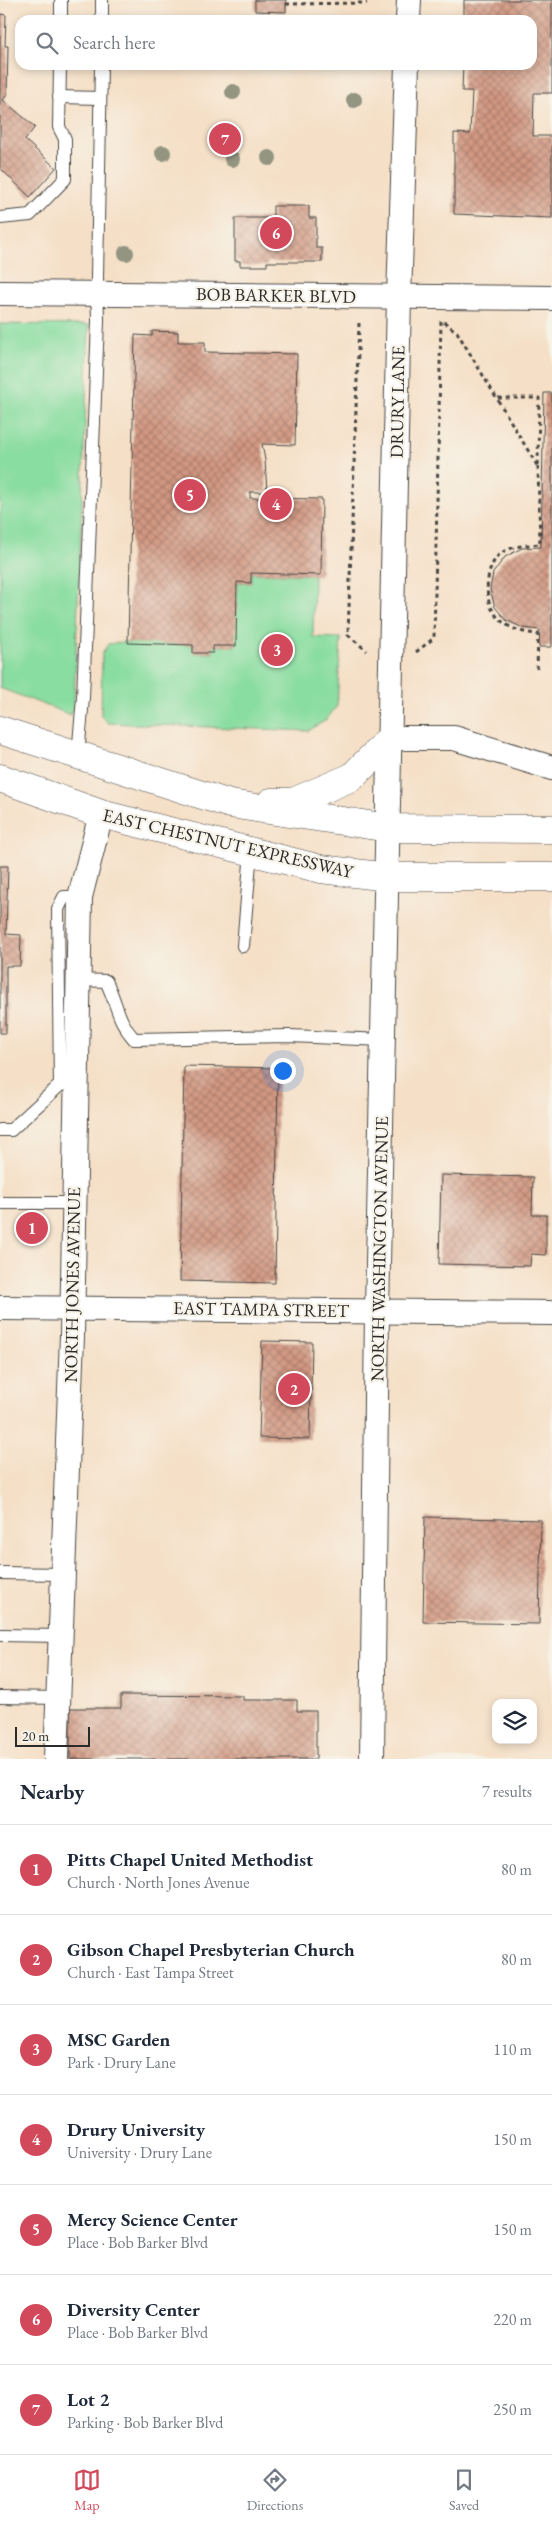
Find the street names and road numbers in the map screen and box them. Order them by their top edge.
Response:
street label: BOB BARKER BLVD [196,282,356,308]
street label: DRURY LANE [385,346,409,458]
street label: EAST CHESTNUT EXPRESSWAY [101,803,357,883]
street label: NORTH WASHINGTON AVENUE [365,1116,393,1382]
street label: NORTH JONES AVENUE [59,1187,85,1383]
street label: EAST TAMPA STREET [173,1296,350,1322]

